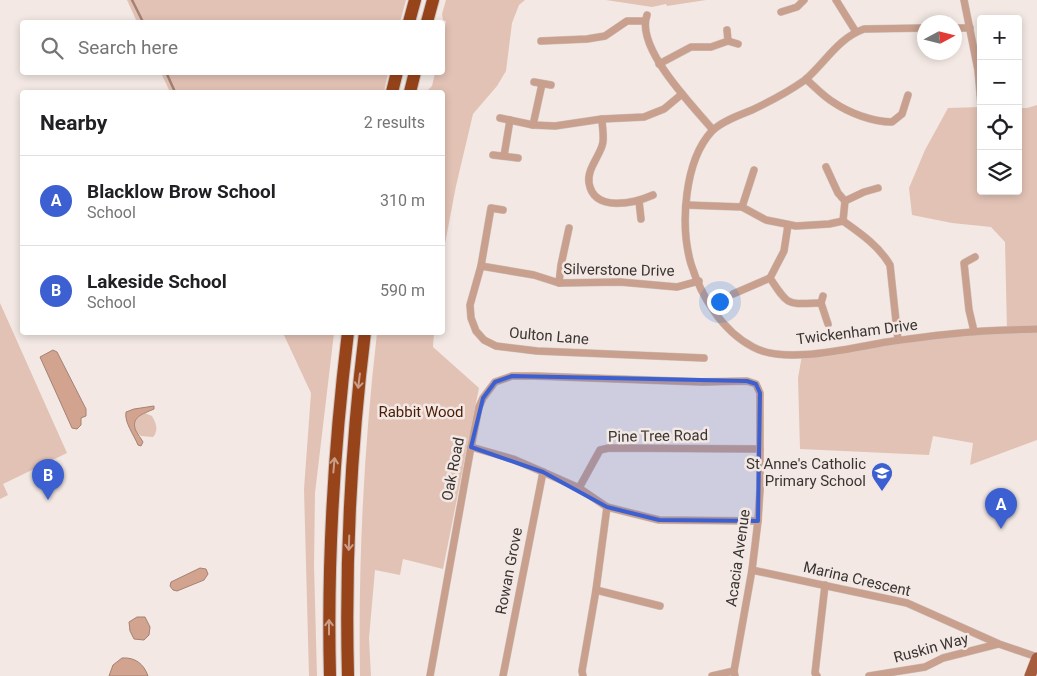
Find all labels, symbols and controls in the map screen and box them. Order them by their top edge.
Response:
north arrow [917,15,962,60]
map controls [977,15,1022,195]
button: + [977,15,1022,60]
search box [20,20,445,75]
icon: search [38,34,66,62]
text: Search here [78,36,178,59]
button: − [977,60,1022,105]
button: locate [977,105,1022,150]
text: Nearby [40,111,107,135]
text: 2 results [364,113,425,132]
button: layers [977,150,1022,195]
text: Blacklow Brow School [87,180,276,203]
text: A [51,191,61,210]
text: 310 m [380,191,425,210]
text: School [87,203,136,222]
street label: Silverstone Drive [563,260,675,280]
text: Lakeside School [87,270,227,293]
text: B [51,281,61,300]
text: 590 m [380,281,425,300]
your location [707,289,733,315]
text: School [87,293,136,312]
street label: Twickenham Drive [795,316,919,348]
street label: Oulton Lane [508,324,590,348]
one-way arrow [354,373,364,389]
park label: Rabbit Wood [378,403,464,421]
street label: Pine Tree Road [608,426,708,446]
street label: Oak Road [438,436,468,502]
place label: St Anne's Catholic Primary School [746,455,866,490]
one-way arrow [329,457,339,473]
pin: B [32,459,64,500]
school or university icon: St Anne's Catholic Primary School [870,461,894,492]
pin: A [985,488,1017,529]
street label: Acacia Avenue [722,508,754,608]
street label: Rowan Grove [492,526,526,616]
one-way arrow [344,535,353,551]
street label: Marina Crescent [802,558,912,600]
one-way arrow [324,620,334,636]
street label: Ruskin Way [892,629,970,667]

